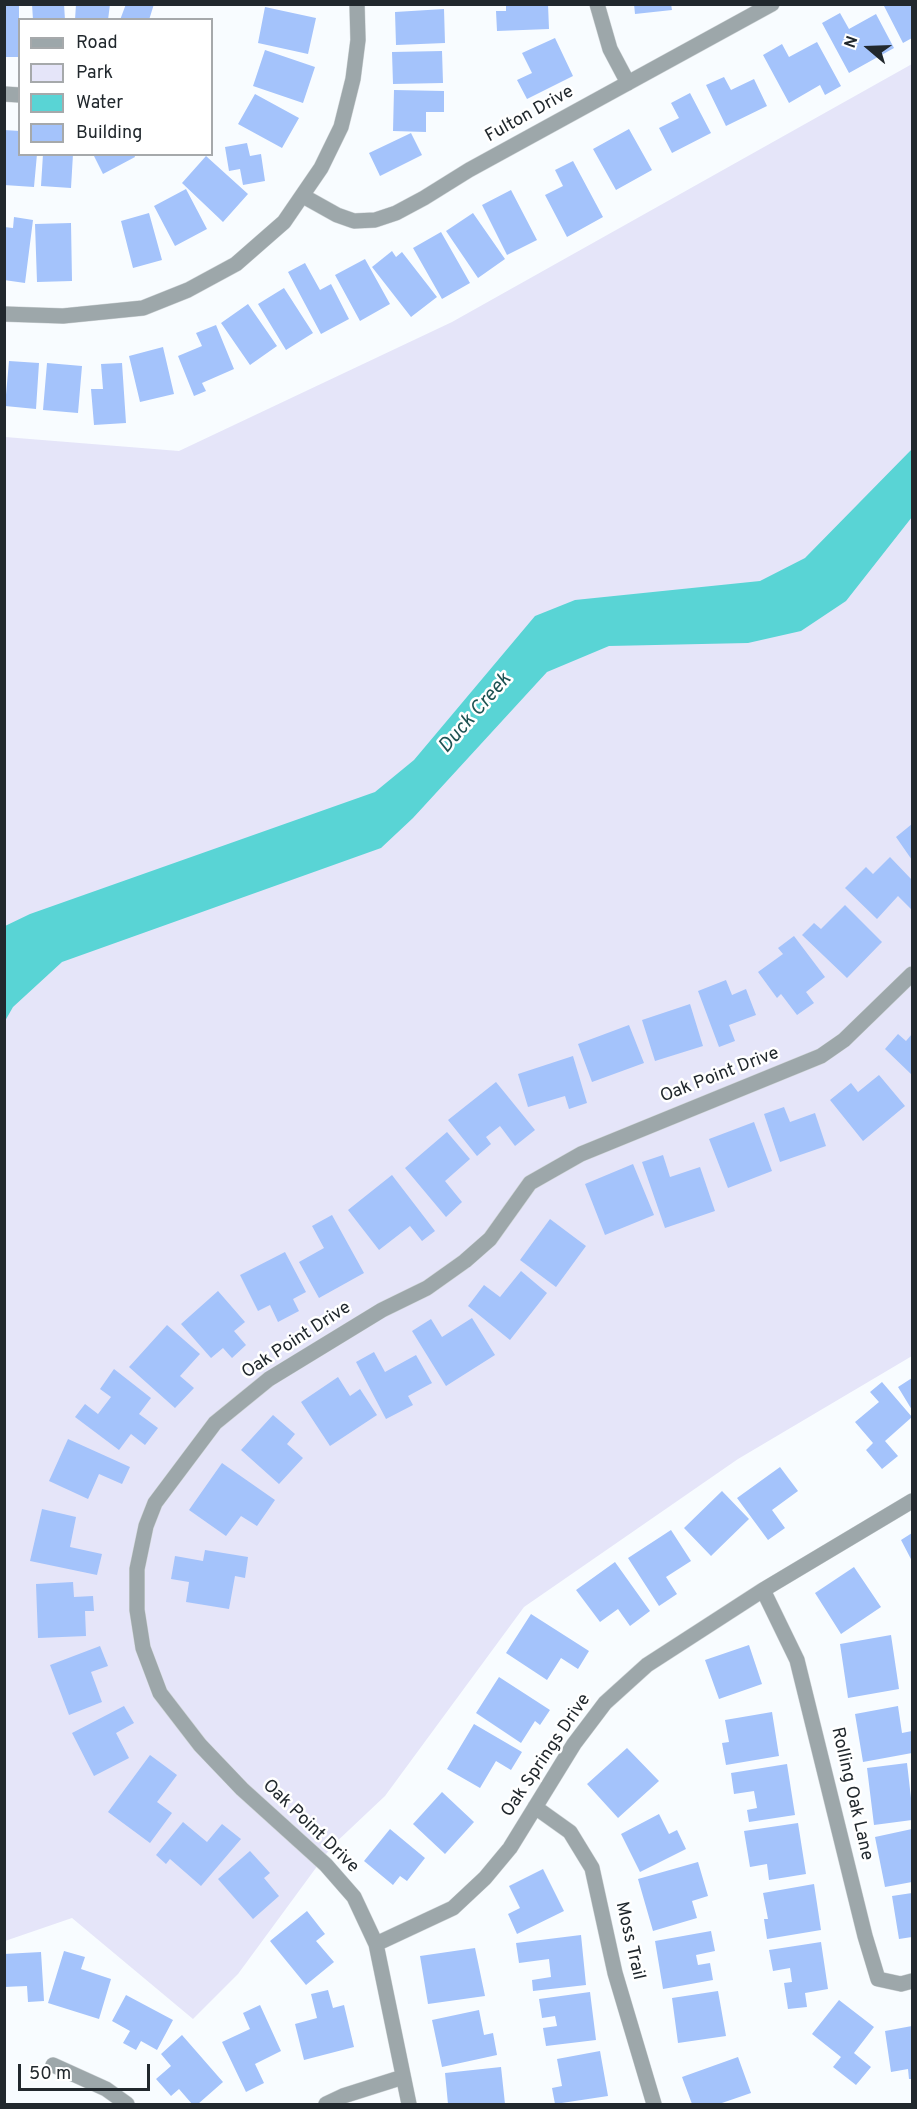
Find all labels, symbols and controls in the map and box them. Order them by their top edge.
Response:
legend [18,18,213,156]
north arrow [839,18,899,78]
text: Road [76,32,118,55]
text: N [841,33,863,51]
text: Park [76,62,113,85]
street label: Fulton Drive [482,82,578,148]
text: Water [76,92,123,115]
text: Building [76,122,142,145]
water label: Duck Creek [435,669,517,759]
street label: Oak Point Drive [657,1043,783,1109]
street label: Oak Point Drive [238,1298,356,1384]
street label: Oak Springs Drive [498,1690,596,1822]
street label: Rolling Oak Lane [825,1725,877,1863]
street label: Oak Point Drive [257,1776,363,1878]
street label: Moss Trail [610,1900,648,1982]
scale bar [21,2052,153,2090]
text: 50 m [29,2063,71,2086]

